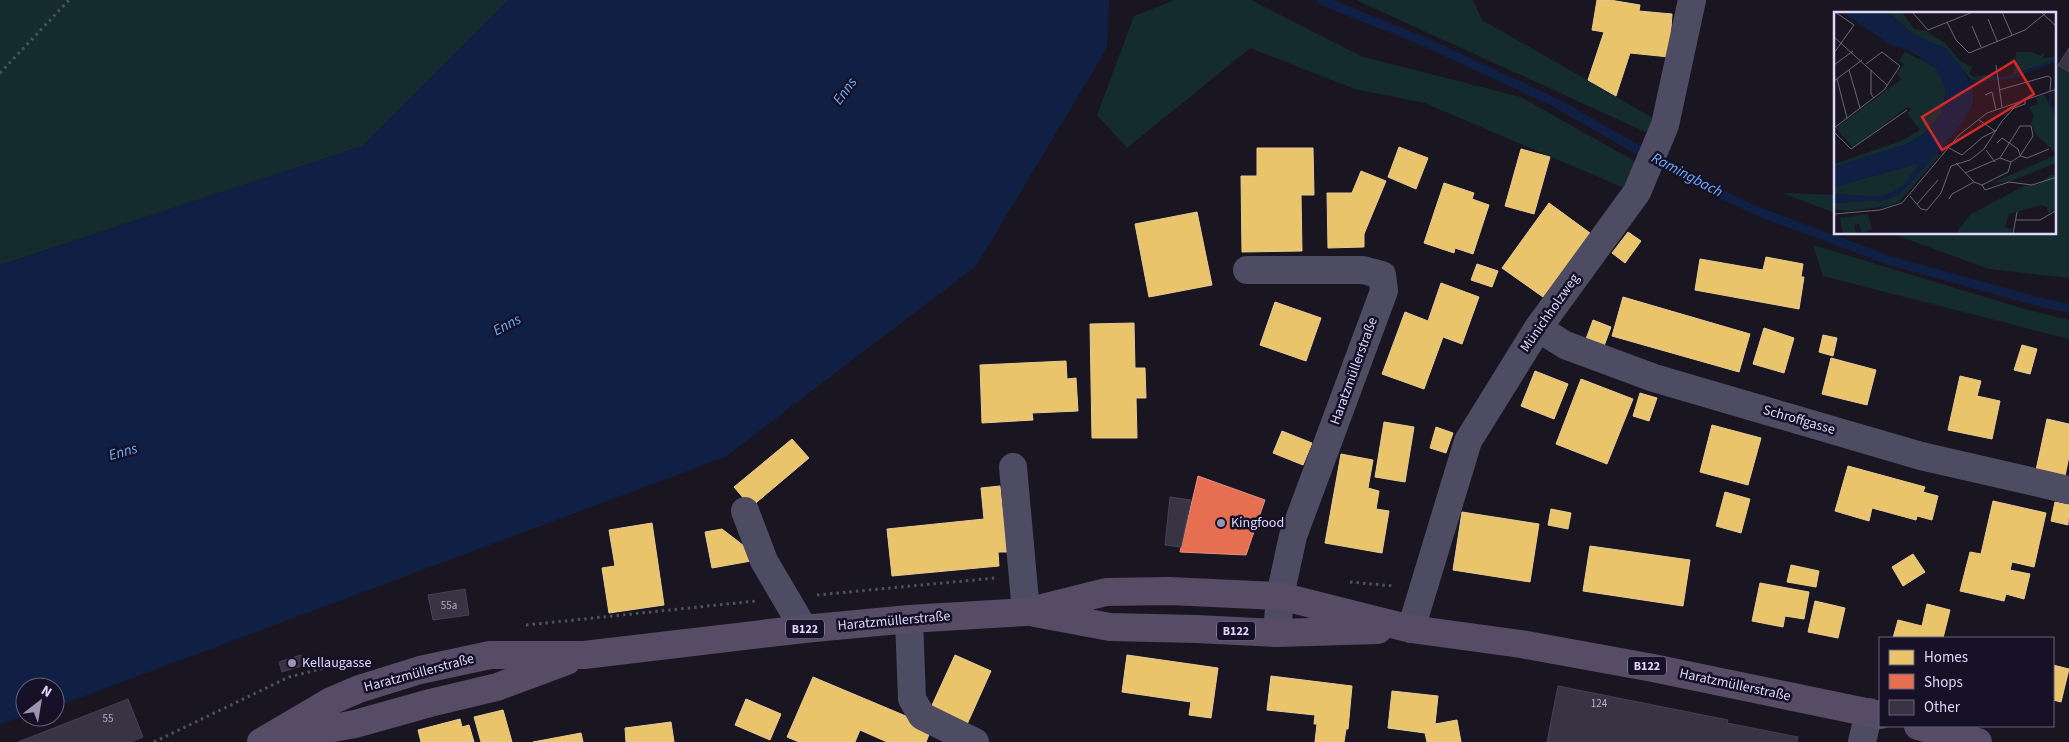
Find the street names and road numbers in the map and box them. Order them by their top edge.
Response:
street label: Münichholzweg [1516,270,1584,356]
street label: Haratzmüllerstraße [1325,314,1383,428]
street label: Schroffgasse [1761,400,1837,440]
street label: Haratzmüllerstraße [837,606,951,636]
road number: B122 [786,620,824,638]
road number: B122 [1217,622,1255,640]
street label: Haratzmüllerstraße [362,649,476,697]
road number: B122 [1628,656,1666,676]
street label: Haratzmüllerstraße [1678,663,1793,707]

